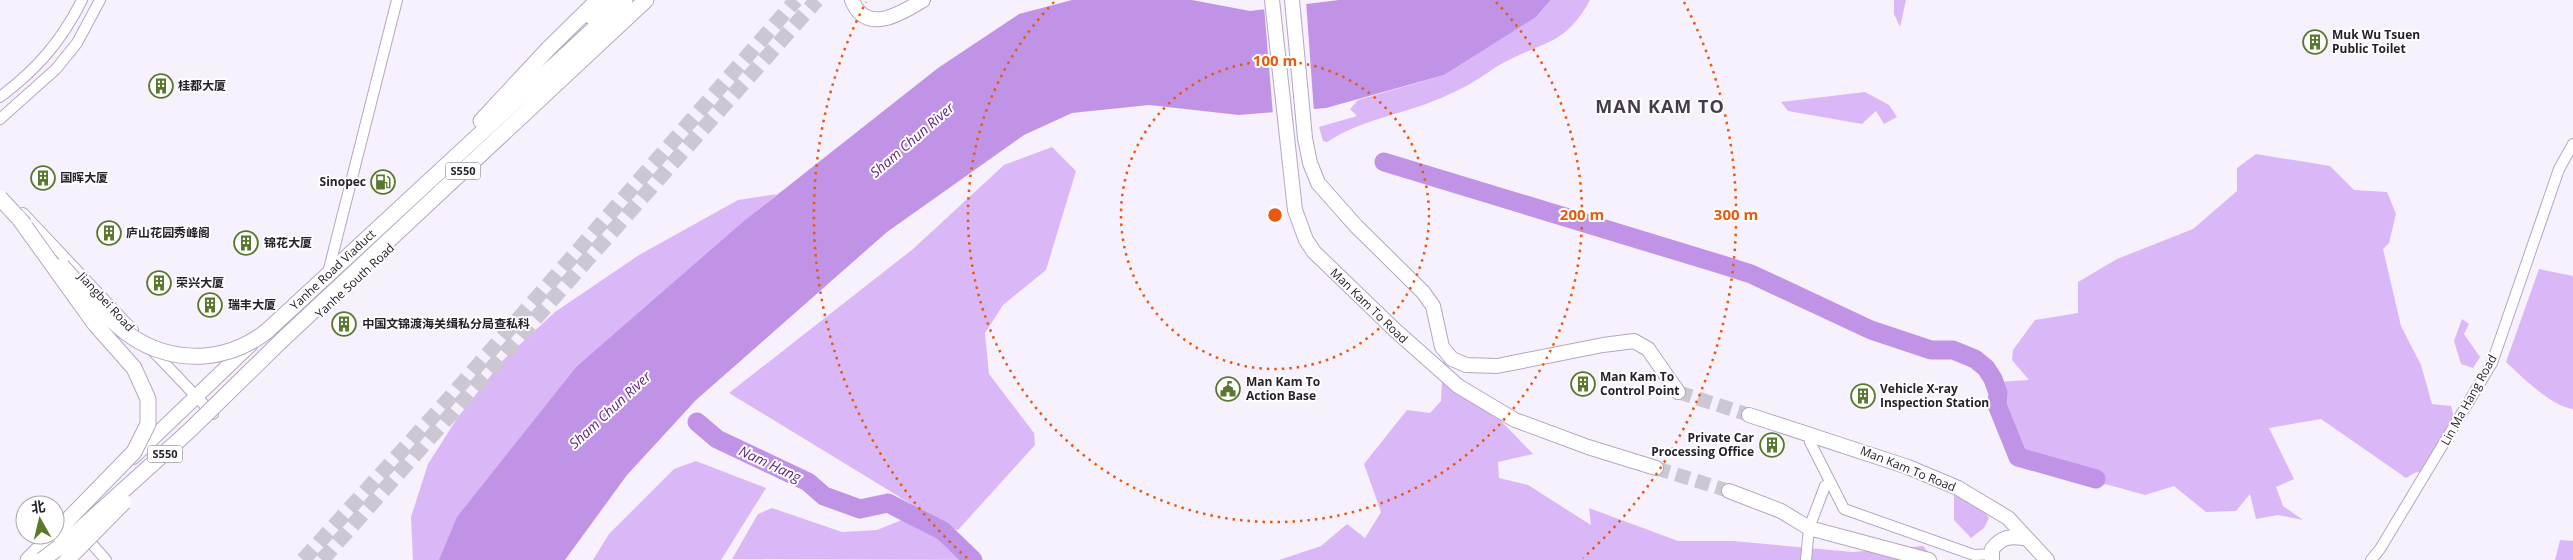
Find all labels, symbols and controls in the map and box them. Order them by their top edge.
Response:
place label: Muk Wu Tsuen Public Toilet [2332,26,2420,57]
building icon: Muk Wu Tsuen Public Toilet [2302,29,2328,55]
text: 100 m [1253,50,1297,70]
building icon: 桂都大厦 [148,73,174,99]
place label: 桂都大厦 [178,77,226,94]
district label: MAN KAM TO [1595,94,1725,118]
water label: Sham Chun River [866,98,958,181]
road number: S550 [446,162,480,180]
building icon: 国晖大厦 [30,165,56,191]
place label: 国晖大厦 [60,169,108,186]
fuel station icon: Sinopec [370,169,396,195]
place label: Sinopec [320,173,366,190]
text: 200 m [1560,204,1604,224]
text: 300 m [1714,204,1758,224]
centre of rings [1266,206,1284,224]
building icon: 庐山花园秀峰阁 [96,220,122,246]
place label: 庐山花园秀峰阁 [126,224,210,241]
street label: Yanhe Road Viaduct [286,225,379,314]
building icon: 锦花大厦 [233,230,259,256]
place label: 锦花大厦 [264,234,312,251]
street label: Yanhe South Road [311,239,398,322]
street label: Man Kam To Road [1327,264,1412,347]
street label: Jiangbei Road [74,267,138,335]
building icon: 荣兴大厦 [146,270,172,296]
place label: 荣兴大厦 [176,274,224,291]
building icon: 瑞丰大厦 [197,292,223,318]
place label: 瑞丰大厦 [228,296,276,313]
building icon: 中国文锦渡海关缉私分局查私科 [331,311,357,337]
place label: 中国文锦渡海关缉私分局查私科 [362,315,530,332]
street label: Lin Ma Hang Road [2437,351,2501,448]
water label: Sham Chun River [565,366,655,453]
place label: Man Kam To Control Point [1600,368,1680,399]
building icon: Man Kam To Control Point [1570,371,1596,397]
place label: Man Kam To Action Base [1246,373,1320,404]
public building icon: Man Kam To Action Base [1215,376,1241,402]
place label: Vehicle X-ray Inspection Station [1880,380,1989,411]
building icon: Vehicle X-ray Inspection Station [1850,383,1876,409]
place label: Private Car Processing Office [1651,429,1755,460]
building icon: Private Car Processing Office [1759,432,1785,458]
water label: Nam Hang [736,441,805,486]
street label: Man Kam To Road [1858,442,1959,495]
road number: S550 [148,446,182,462]
north arrow [15,495,65,545]
text: 北 [30,496,46,517]

